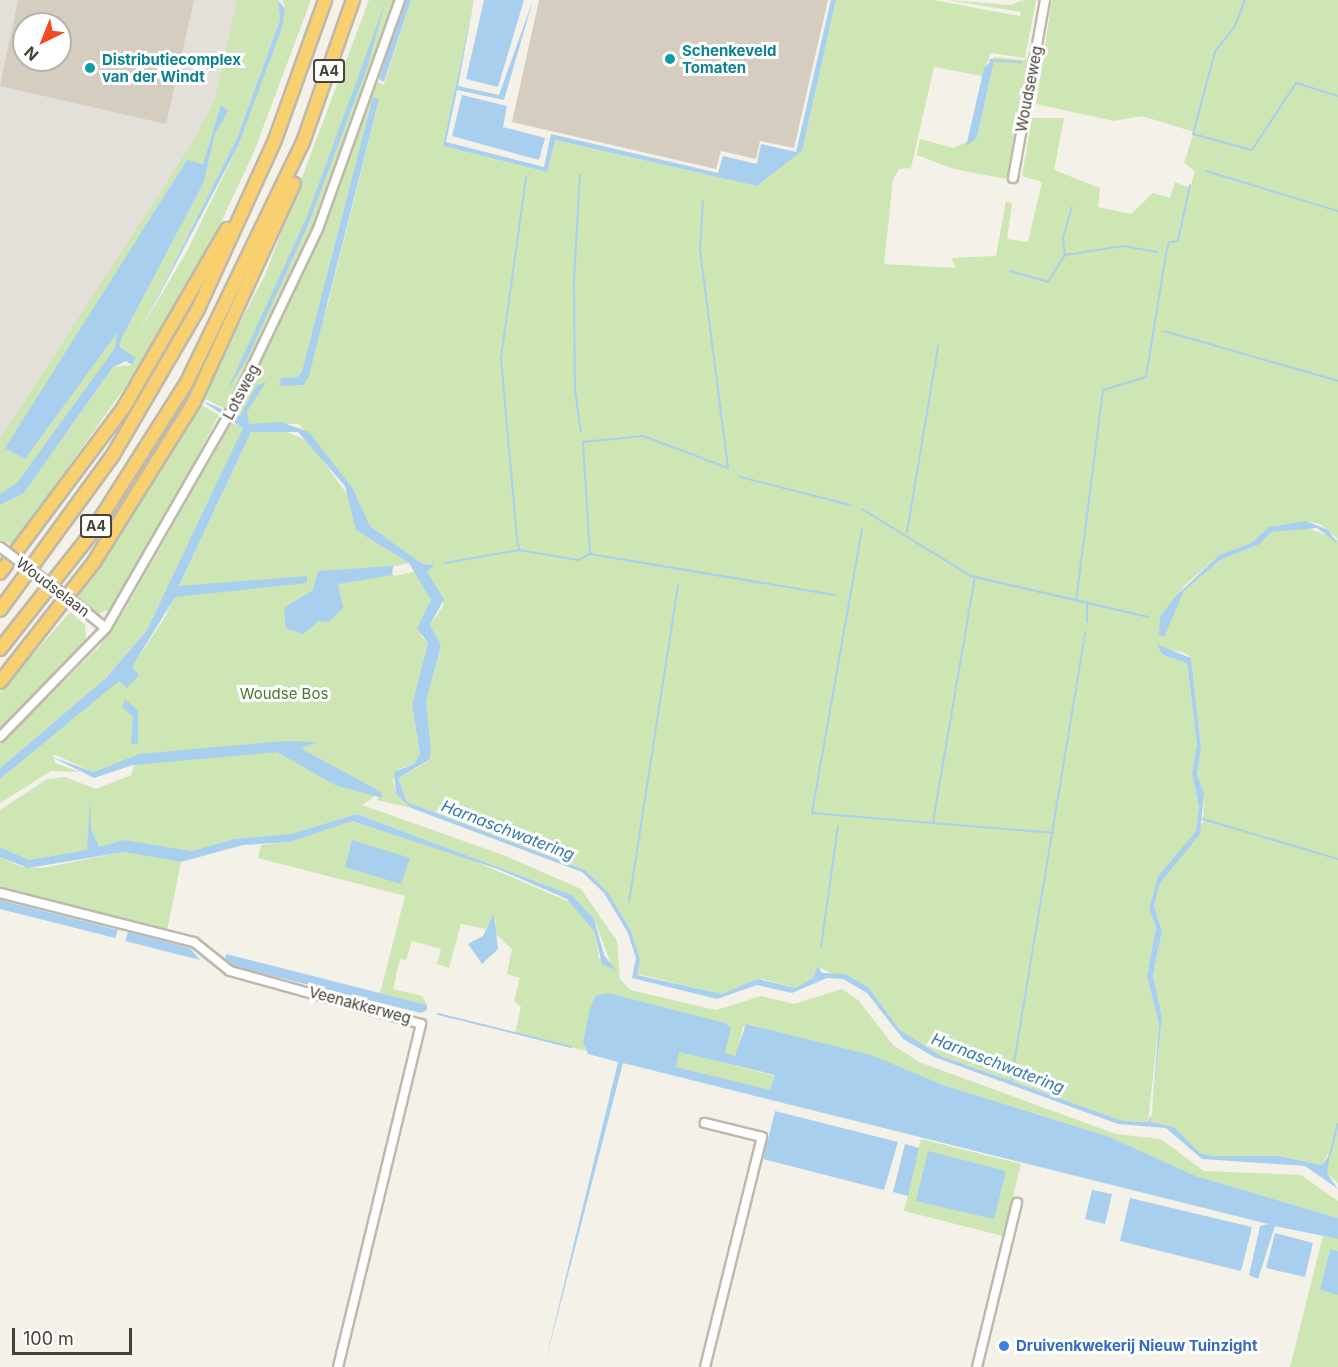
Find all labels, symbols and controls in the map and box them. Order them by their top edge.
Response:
north arrow [12,12,72,72]
place label: Schenkeveld Tomaten [682,41,776,76]
text: N [20,42,42,65]
street label: Woudseweg [1012,44,1046,134]
place label: Distributiecomplex van der Windt [102,50,241,85]
marker: Schenkeveld Tomaten [663,52,677,66]
road number: A4 [312,60,346,82]
marker: Distributiecomplex van der Windt [83,61,97,75]
street label: Lotsweg [219,361,263,423]
road number: A4 [80,515,112,537]
street label: Woudselaan [13,554,93,620]
park label: Woudse Bos [240,685,328,703]
water label: Harnaschwatering [439,796,577,864]
street label: Veenakkerweg [307,983,413,1027]
water label: Harnaschwatering [929,1029,1067,1097]
scale bar [15,1316,135,1354]
text: 100 m [23,1328,74,1349]
place label: Druivenkwekerij Nieuw Tuinzight [1016,1337,1257,1355]
marker: Druivenkwekerij Nieuw Tuinzight [997,1339,1011,1353]

